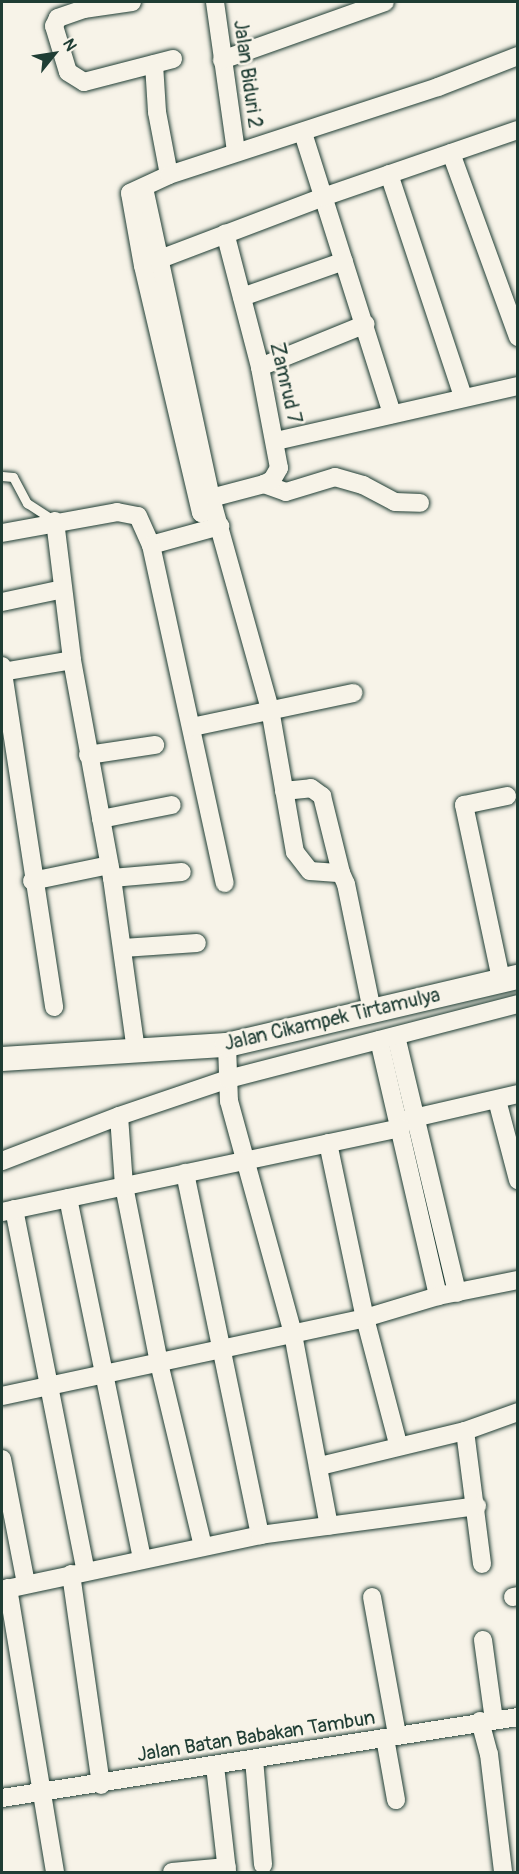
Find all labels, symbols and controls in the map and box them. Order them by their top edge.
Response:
street label: Jalan Biduri 2 [229,18,267,130]
north arrow [24,24,84,84]
text: N [58,35,81,55]
street label: Zamrud 7 [265,340,307,426]
street label: Jalan Cikampek Tirtamulya [222,982,442,1056]
street label: Jalan Batan Babakan Tambun [135,1705,377,1767]

